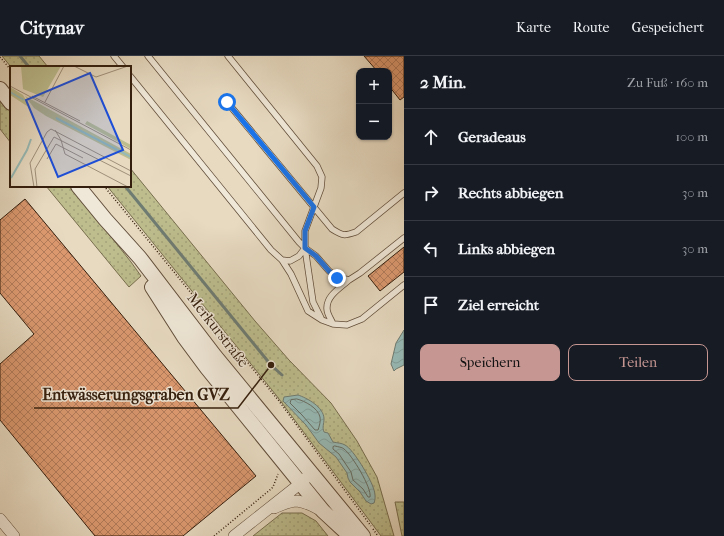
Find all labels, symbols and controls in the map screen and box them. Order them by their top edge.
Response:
text: Citynav [20,17,84,39]
text: Karte [516,19,551,36]
text: Route [573,19,610,36]
text: Gespeichert [632,19,704,36]
inset map [10,66,131,187]
map controls [356,68,392,140]
button: + [356,68,392,104]
text: 2 Min. [420,72,466,92]
text: Zu Fuß · 160 m [627,75,708,90]
route start [218,93,236,111]
button: − [356,104,392,140]
icon: ahead [420,126,442,148]
text: Geradeaus [458,128,526,146]
text: 100 m [675,129,708,144]
icon: right [420,182,442,204]
text: Rechts abbiegen [458,184,563,202]
text: 30 m [682,185,708,200]
icon: left [420,238,442,260]
text: Links abbiegen [458,240,555,258]
text: 30 m [682,241,708,256]
route end [328,269,346,287]
street label: Merkurstraße [183,289,253,371]
icon: arrive [420,294,442,316]
text: Ziel erreicht [458,296,539,314]
button: Speichern [420,344,560,381]
button: Teilen [568,344,708,381]
callout: Entwässerungsgraben GVZ [34,380,238,408]
text: Entwässerungsgraben GVZ [42,385,230,405]

